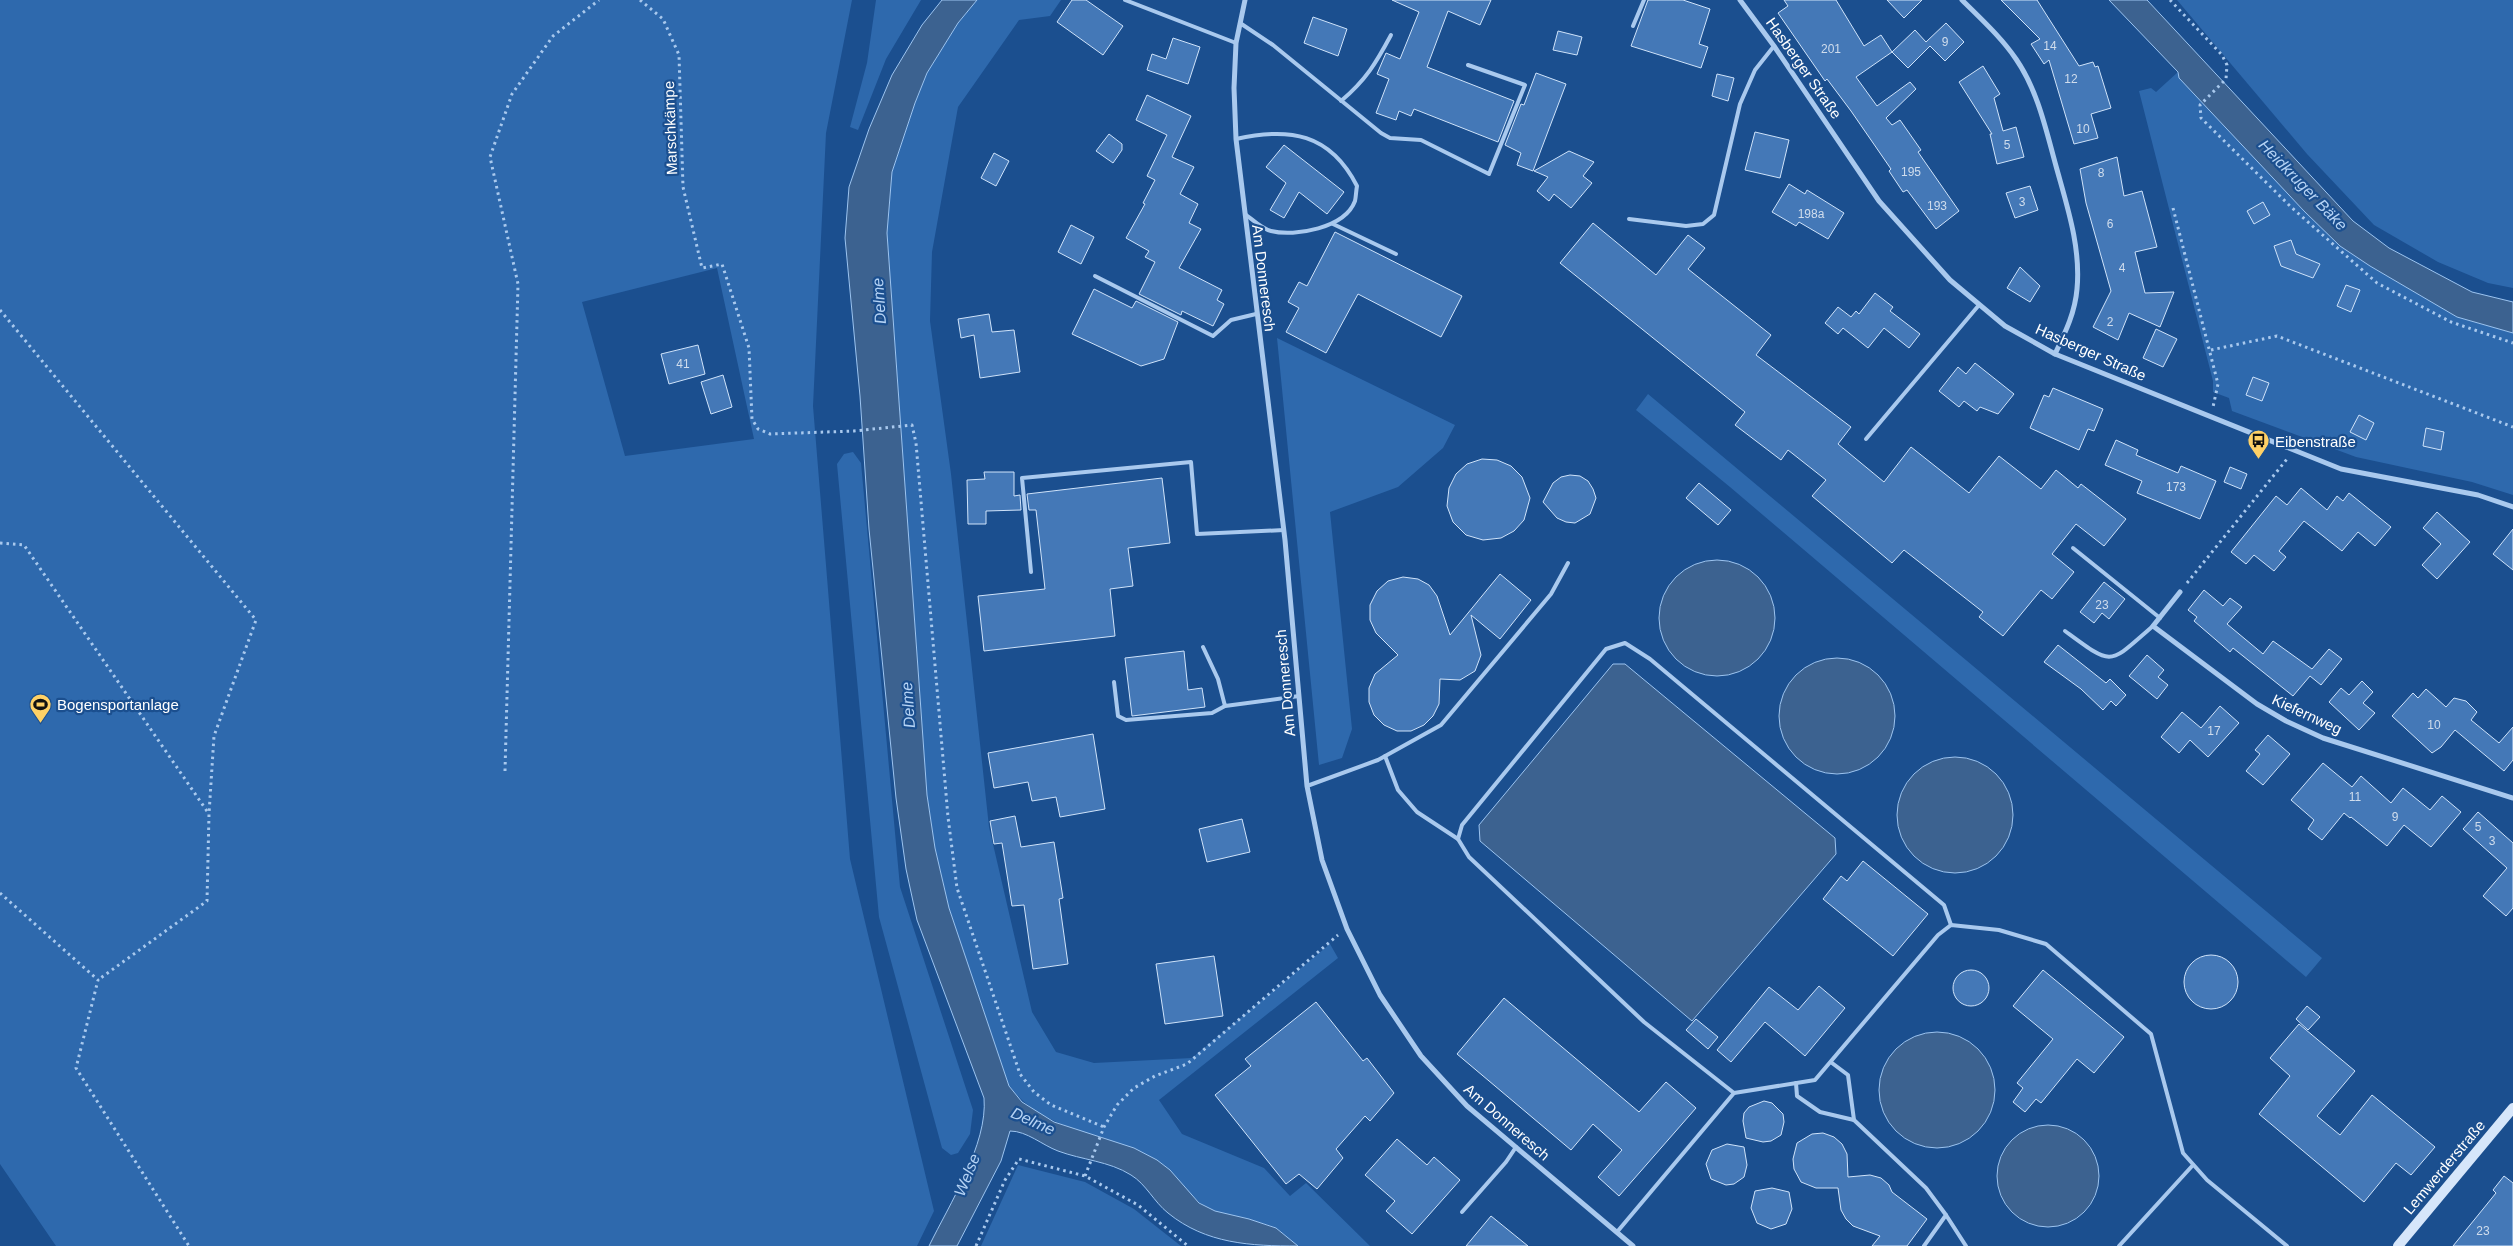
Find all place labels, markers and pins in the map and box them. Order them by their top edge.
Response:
bus stop icon: Eibenstraße [2247,429,2271,460]
place label: Eibenstraße [2275,433,2356,450]
sports icon: Bogensportanlage [29,692,53,723]
place label: Bogensportanlage [57,696,179,713]

